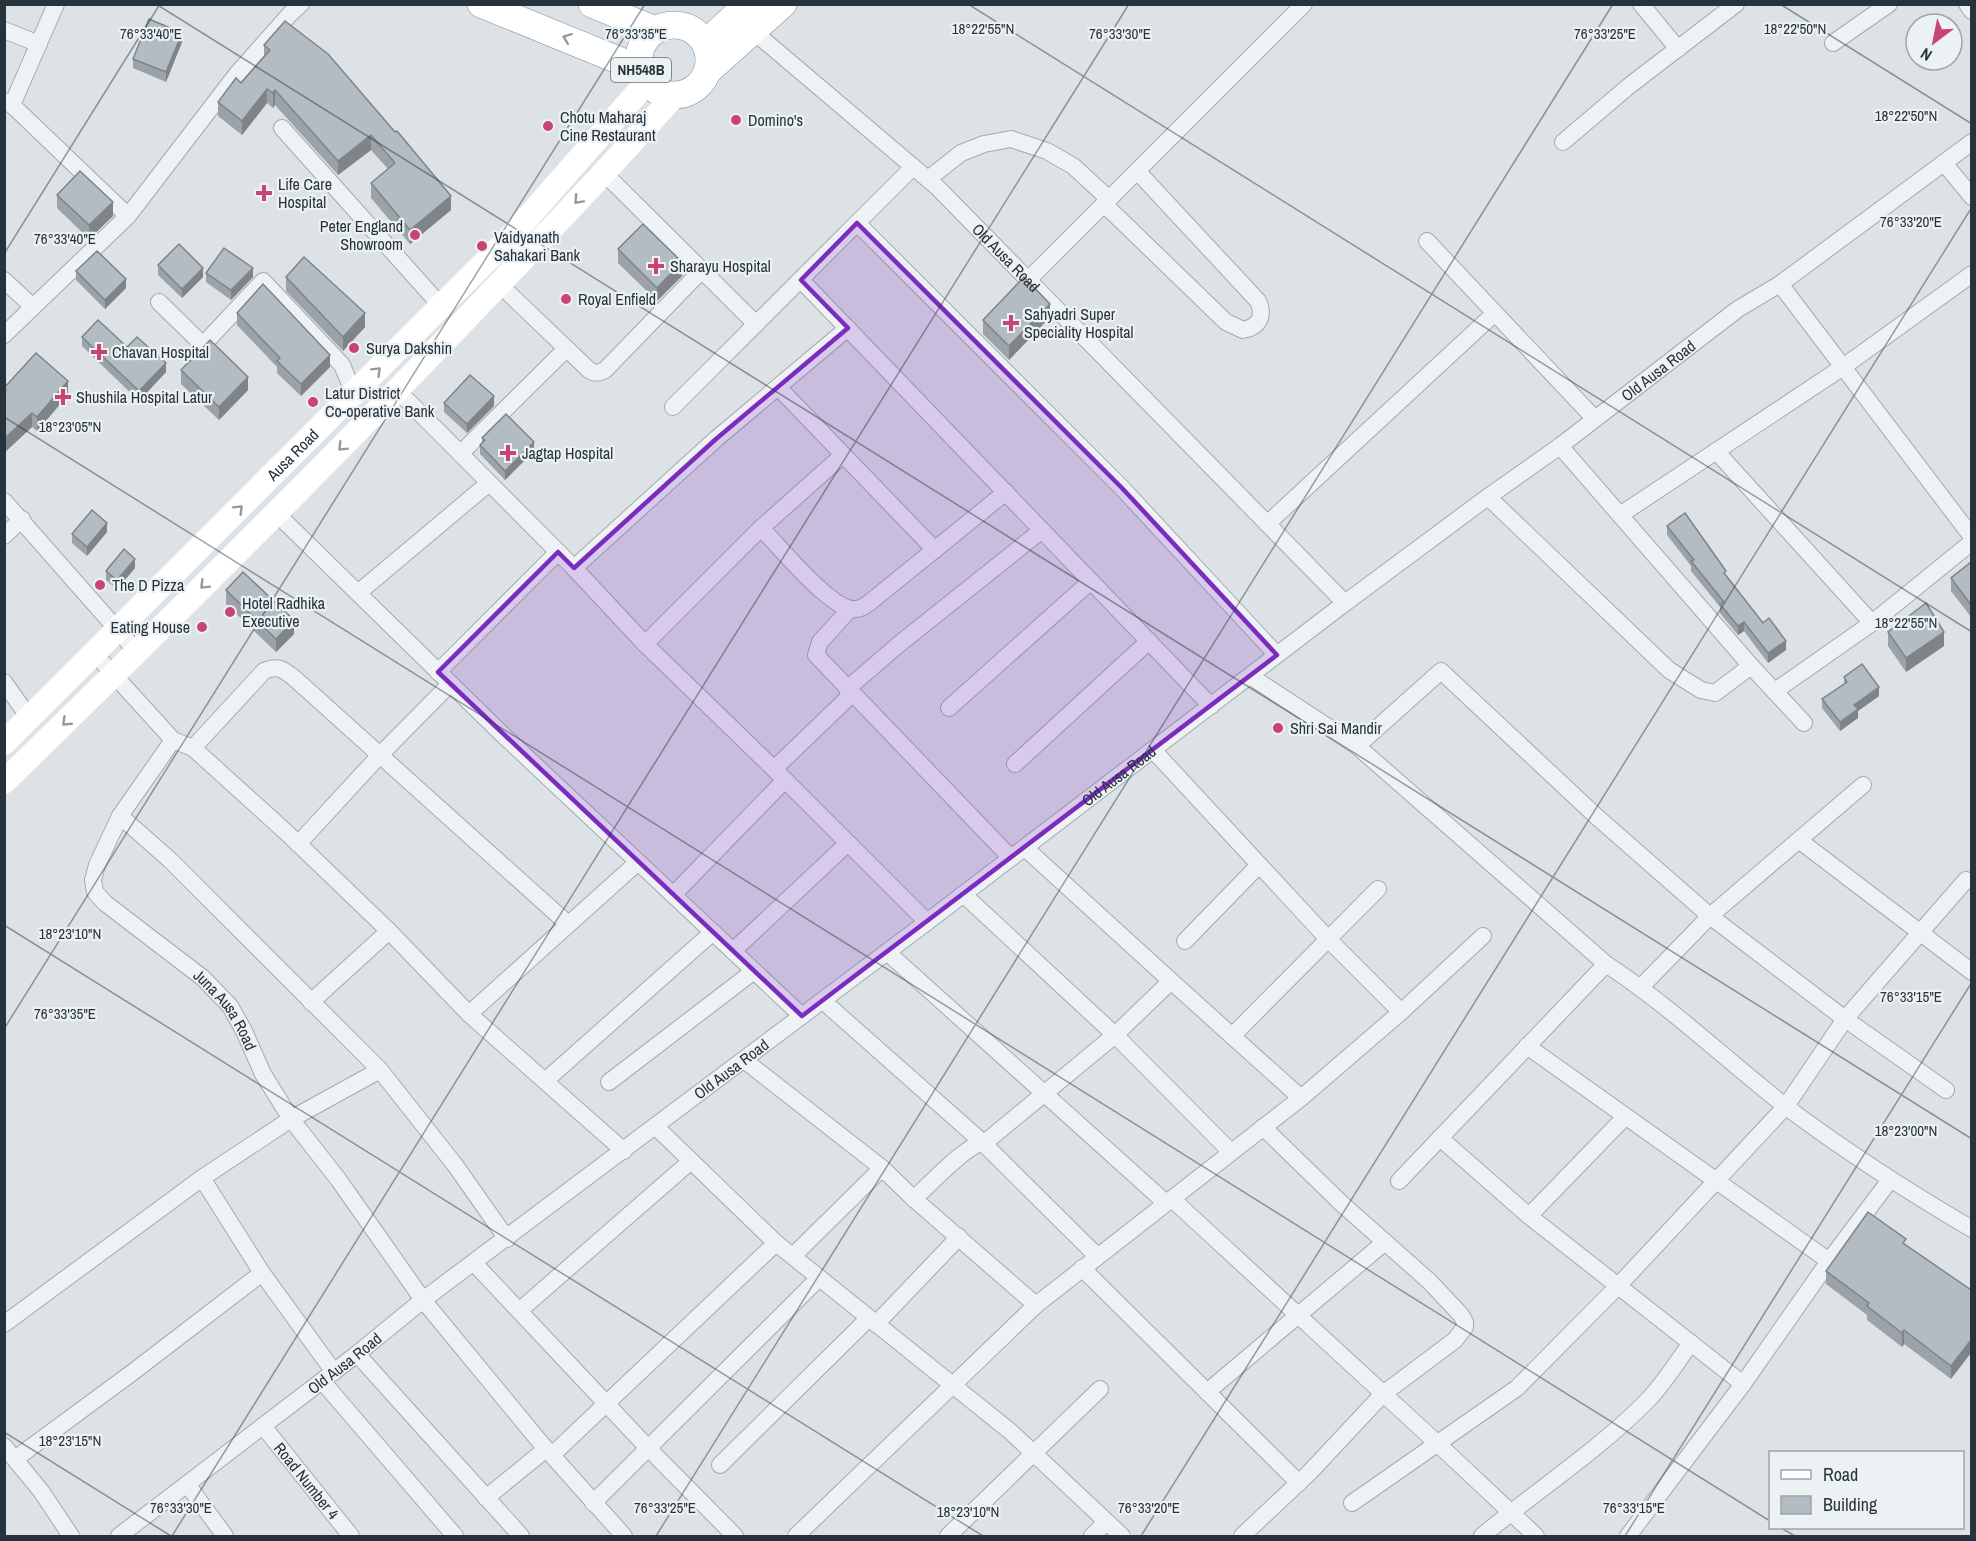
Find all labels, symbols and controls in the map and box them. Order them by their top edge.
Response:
north arrow [1904,12,1964,72]
text: 18°22'55"N [952,18,1014,39]
text: 18°22'50"N [1764,18,1826,39]
text: 76°33'40"E [120,23,182,44]
text: 76°33'35"E [605,23,667,44]
text: 76°33'30"E [1089,23,1151,44]
text: 76°33'25"E [1574,23,1636,44]
one-way arrow [562,33,573,45]
text: N [1916,43,1936,67]
road number: NH548B [611,58,671,82]
text: 18°22'50"N [1875,105,1937,126]
place label: Chotu Maharaj Cine Restaurant [560,106,656,146]
place label: Domino's [748,109,803,131]
marker: Domino's [729,113,743,127]
marker: Chotu Maharaj Cine Restaurant [541,119,555,133]
place label: Life Care Hospital [278,173,332,213]
marker: Life Care Hospital [255,184,273,202]
one-way arrow [575,192,586,203]
text: 76°33'20"E [1880,211,1942,232]
place label: Peter England Showroom [320,215,403,255]
street label: Old Ausa Road [967,218,1045,297]
place label: Vaidyanath Sahakari Bank [494,226,581,266]
text: 76°33'40"E [34,228,96,249]
marker: Peter England Showroom [408,228,422,242]
marker: Vaidyanath Sahakari Bank [475,239,489,253]
place label: Sharayu Hospital [670,255,771,277]
marker: Sharayu Hospital [647,257,665,275]
place label: Royal Enfield [578,288,656,310]
marker: Royal Enfield [559,292,573,306]
place label: Sahyadri Super Speciality Hospital [1024,303,1133,343]
marker: Sahyadri Super Speciality Hospital [1002,314,1020,332]
street label: Old Ausa Road [1616,335,1700,406]
place label: Surya Dakshin [366,337,452,359]
place label: Chavan Hospital [112,341,209,363]
marker: Surya Dakshin [347,341,361,355]
marker: Chavan Hospital [90,343,108,361]
one-way arrow [369,367,380,378]
place label: Latur District Co-operative Bank [325,382,435,422]
place label: Shushila Hospital Latur [76,386,213,408]
marker: Shushila Hospital Latur [54,388,72,406]
marker: Latur District Co-operative Bank [306,395,320,409]
text: 18°23'05"N [39,416,101,437]
street label: Ausa Road [261,424,323,486]
one-way arrow [339,440,350,451]
place label: Jagtap Hospital [522,442,613,464]
marker: Jagtap Hospital [499,444,517,462]
one-way arrow [232,506,243,517]
place label: The D Pizza [112,574,185,596]
marker: The D Pizza [93,578,107,592]
one-way arrow [201,578,211,589]
place label: Hotel Radhika Executive [242,592,326,632]
marker: Hotel Radhika Executive [223,605,237,619]
text: 18°22'55"N [1875,612,1937,633]
place label: Eating House [110,616,190,638]
marker: Eating House [195,620,209,634]
one-way arrow [62,715,73,726]
place label: Shri Sai Mandir [1290,717,1383,739]
marker: Shri Sai Mandir [1271,721,1285,735]
street label: Old Ausa Road [1077,740,1160,811]
text: 18°23'10"N [39,923,101,944]
street label: Juna Ausa Road [189,964,262,1054]
text: 76°33'15"E [1880,986,1942,1007]
text: 76°33'35"E [34,1003,96,1024]
street label: Old Ausa Road [689,1034,773,1104]
text: 18°23'00"N [1875,1120,1937,1141]
street label: Old Ausa Road [303,1327,386,1399]
text: 18°23'15"N [39,1430,101,1451]
street label: Road Number 4 [269,1438,344,1524]
legend [1769,1451,1964,1529]
text: Road [1823,1462,1858,1487]
text: Building [1823,1492,1878,1517]
text: 76°33'30"E [150,1497,212,1518]
text: 76°33'25"E [634,1497,696,1518]
text: 76°33'20"E [1118,1497,1180,1518]
text: 76°33'15"E [1603,1497,1665,1518]
text: 18°23'10"N [937,1501,999,1522]

